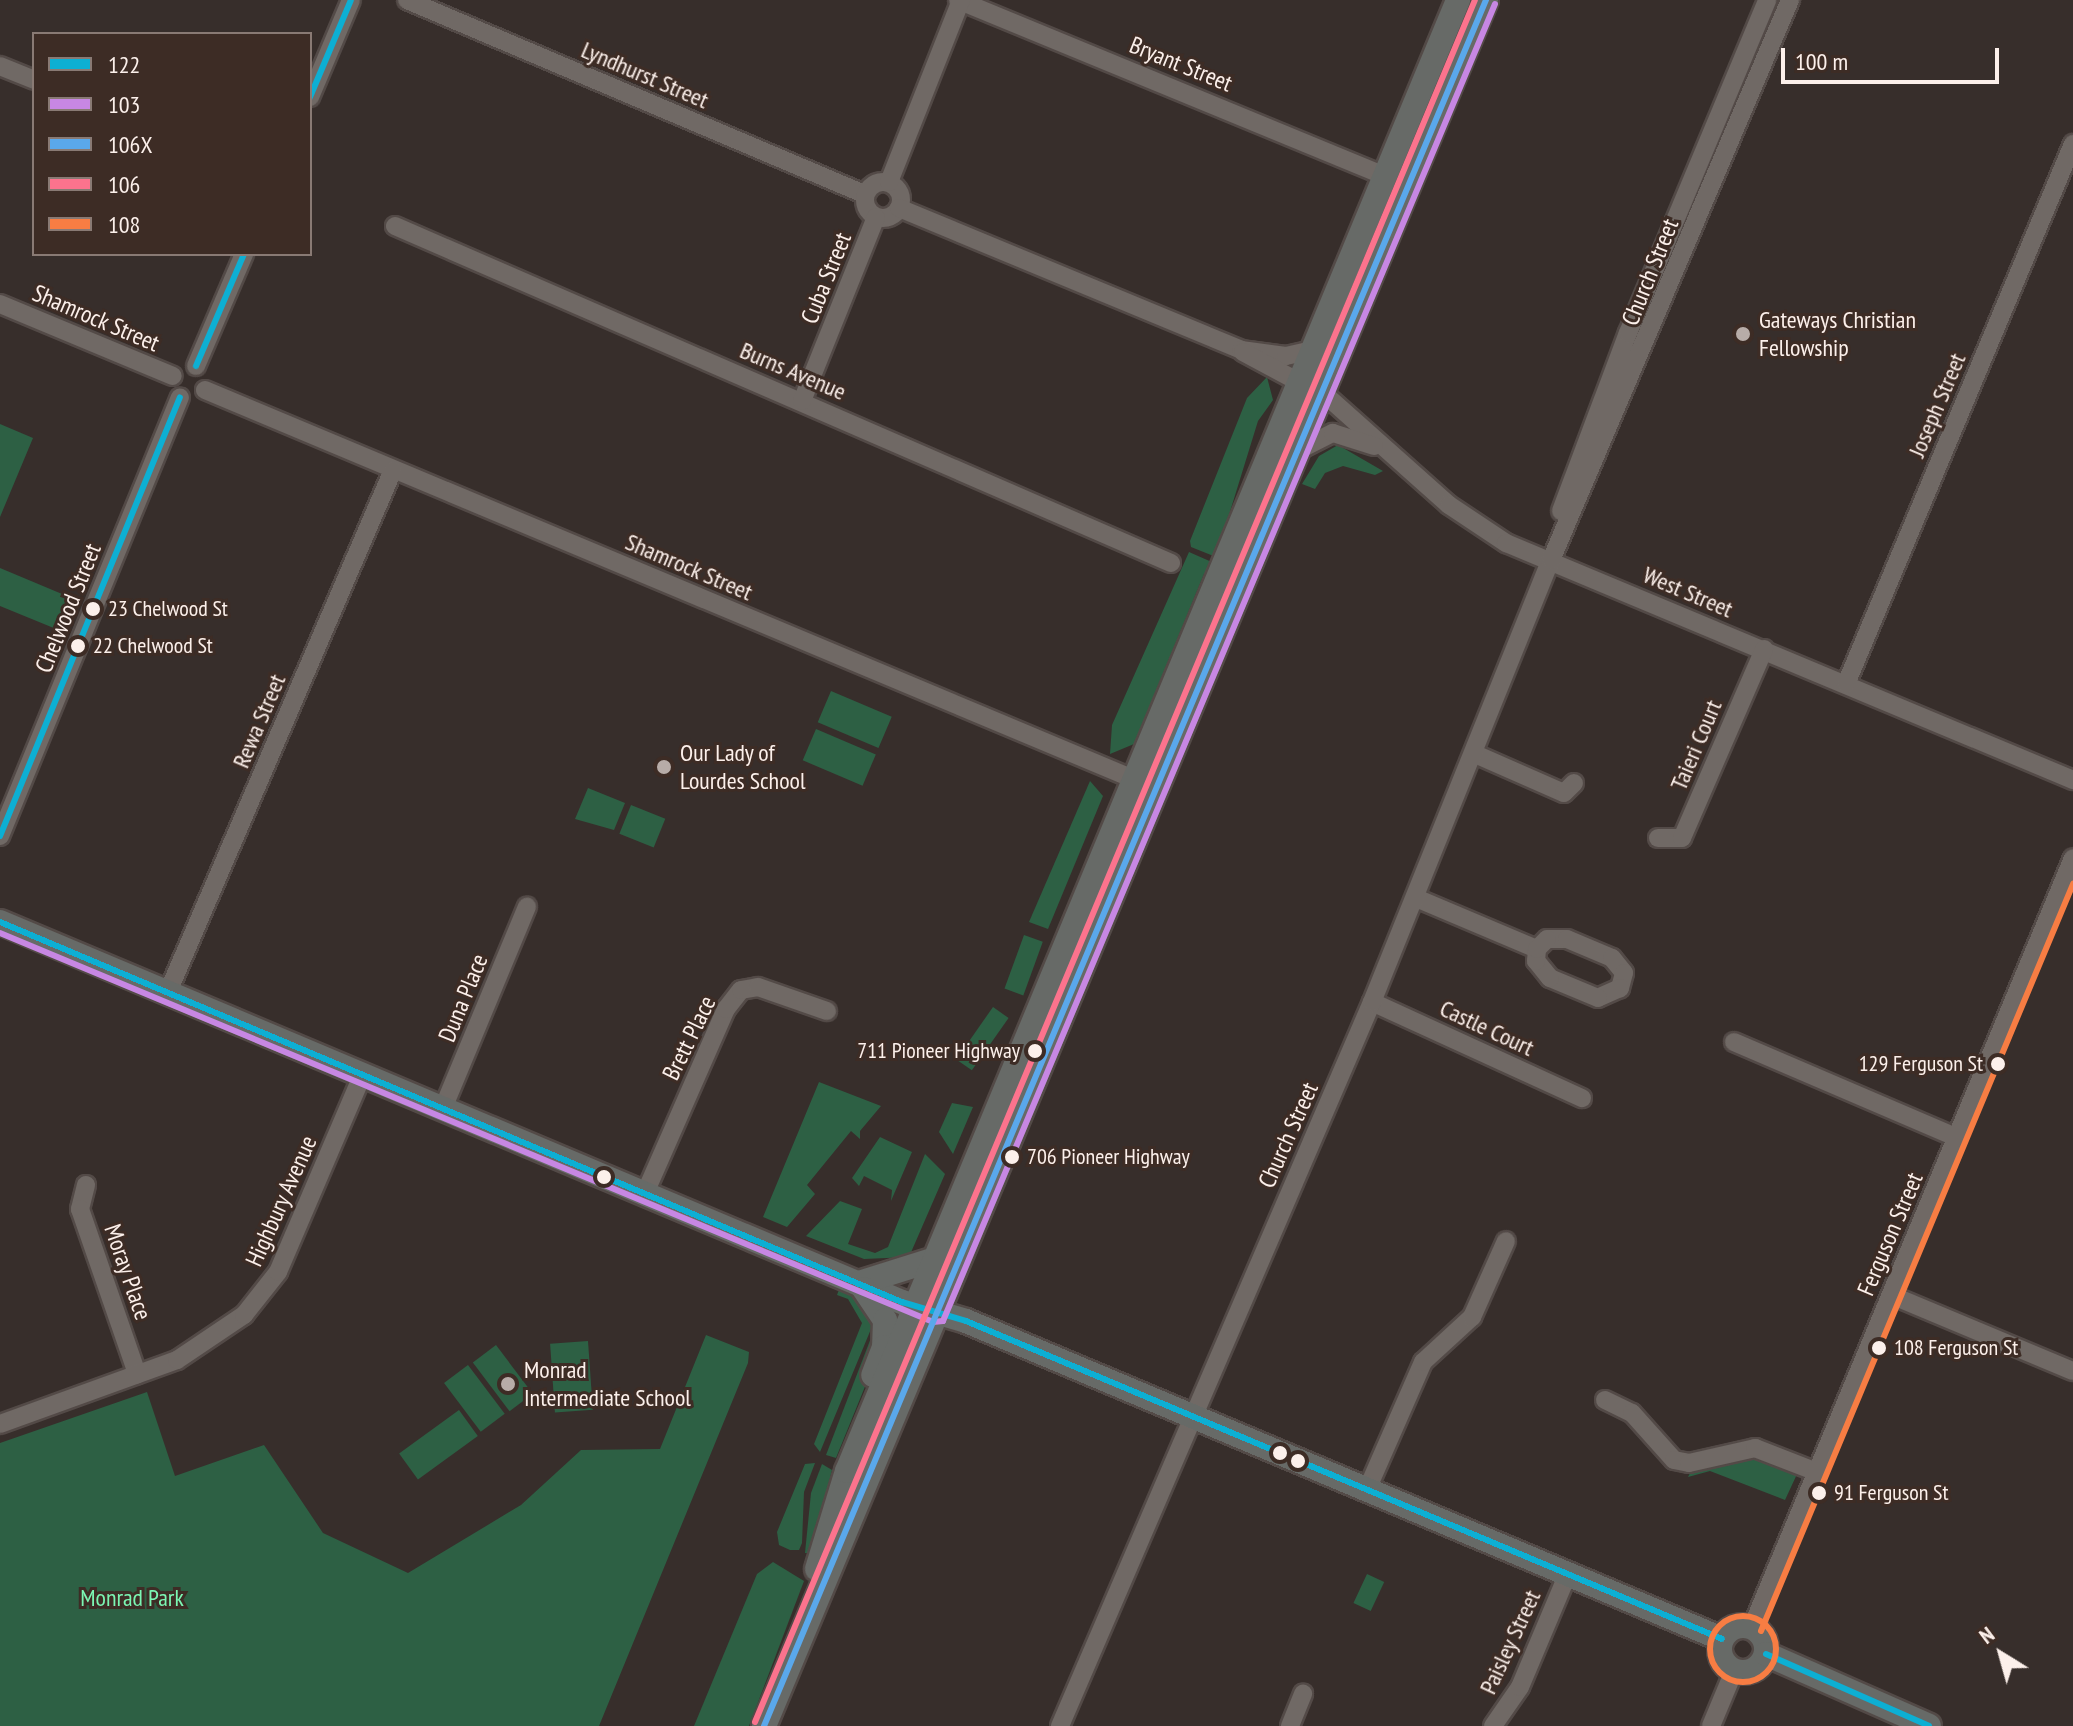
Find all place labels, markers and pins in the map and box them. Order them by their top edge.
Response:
place label: Gateways Christian Fellowship [1759,306,1916,362]
marker: Gateways Christian Fellowship [1734,325,1752,343]
place label: 23 Chelwood St [108,596,228,622]
marker: 23 Chelwood St [85,601,101,617]
place label: 22 Chelwood St [93,633,213,659]
marker: 22 Chelwood St [70,638,86,654]
place label: Our Lady of Lourdes School [680,739,805,795]
marker: Our Lady of Lourdes School [655,758,673,776]
place label: 711 Pioneer Highway [857,1038,1020,1064]
marker: 711 Pioneer Highway [1027,1043,1043,1059]
place label: 129 Ferguson St [1859,1051,1983,1077]
marker: 129 Ferguson St [1990,1056,2006,1072]
place label: 706 Pioneer Highway [1027,1144,1190,1170]
marker: 706 Pioneer Highway [1004,1149,1020,1165]
unlabelled marker [596,1169,612,1185]
place label: 108 Ferguson St [1894,1335,2018,1361]
marker: 108 Ferguson St [1871,1340,1887,1356]
place label: Monrad Intermediate School [524,1356,691,1412]
marker: Monrad Intermediate School [499,1375,517,1393]
unlabelled marker [1272,1445,1288,1461]
unlabelled marker [1290,1453,1306,1469]
place label: 91 Ferguson St [1834,1480,1948,1506]
marker: 91 Ferguson St [1811,1485,1827,1501]

